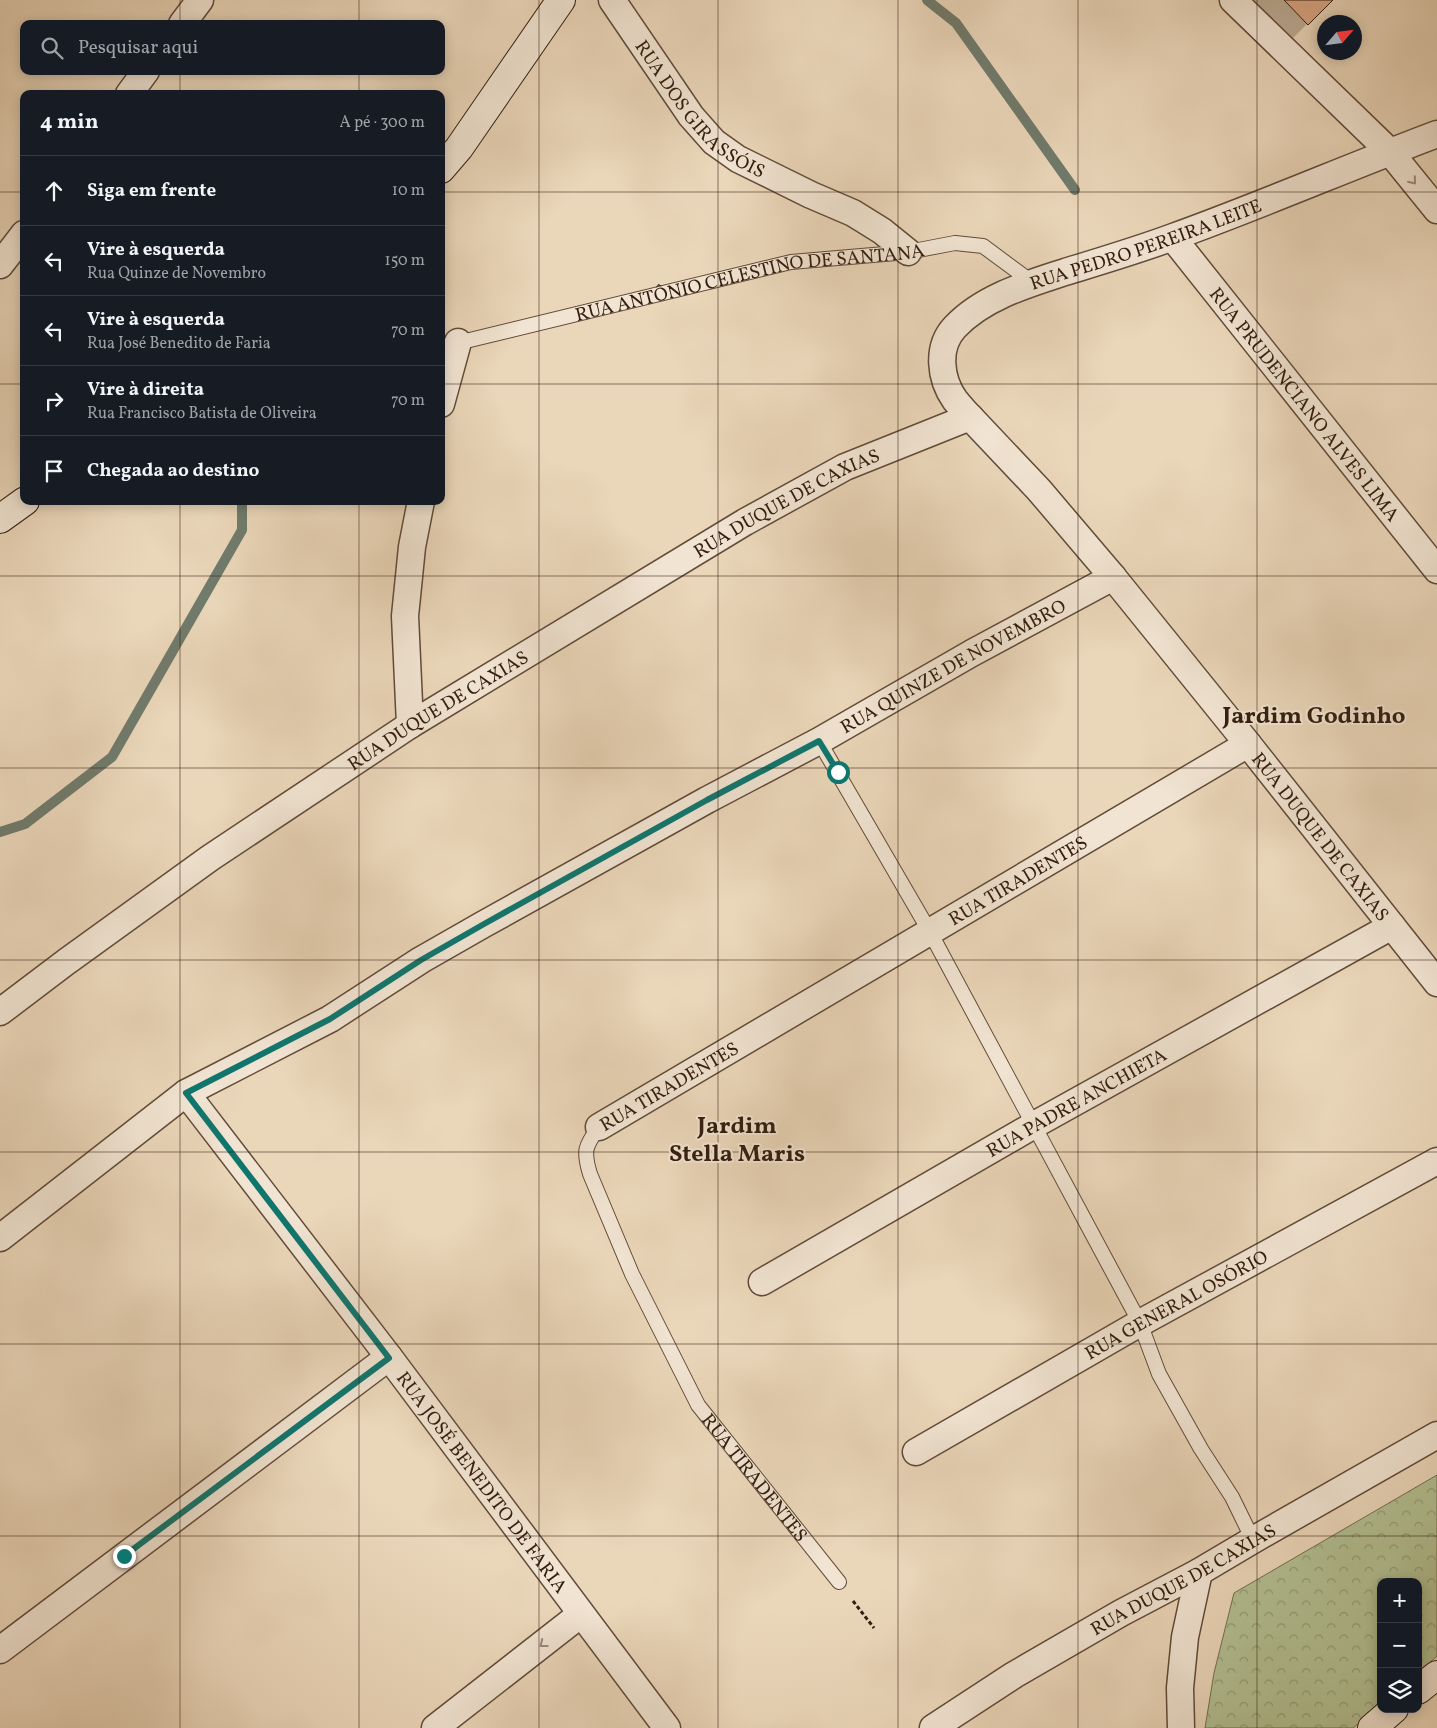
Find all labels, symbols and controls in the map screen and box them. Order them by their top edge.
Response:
north arrow [1317,15,1362,60]
search box [20,20,445,75]
icon: search [38,34,66,62]
text: Pesquisar aqui [78,35,198,61]
street label: RUA DOS GIRASSÓIS [628,35,769,185]
text: 4 min [40,108,99,137]
text: A pé · 300 m [339,112,425,134]
one-way arrow [1408,175,1417,184]
icon: ahead [40,177,68,205]
text: Siga em frente [87,178,216,204]
text: 10 m [392,180,425,202]
street label: RUA PEDRO PEREIRA LEITE [1027,194,1266,298]
text: Vire à esquerda [87,237,225,263]
street label: RUA ANTÔNIO CELESTINO DE SANTANA [573,238,927,329]
icon: left [40,247,68,275]
text: 150 m [384,250,425,272]
text: Rua Quinze de Novembro [87,263,266,285]
street label: RUA PRUDENCIANO ALVES LIMA [1202,283,1405,528]
text: Vire à esquerda [87,307,225,333]
icon: left [40,317,68,345]
text: 70 m [391,320,425,342]
text: Rua José Benedito de Faria [87,333,271,355]
text: Vire à direita [87,377,204,403]
icon: right [40,387,68,415]
text: 70 m [391,390,425,412]
text: Rua Francisco Batista de Oliveira [87,403,317,425]
street label: RUA DUQUE DE CAXIAS [689,443,884,565]
icon: arrive [40,457,68,485]
text: Chegada ao destino [87,458,259,484]
street label: RUA QUINZE DE NOVEMBRO [836,594,1071,741]
street label: RUA DUQUE DE CAXIAS [343,645,534,778]
district label: Jardim Godinho [1221,700,1406,734]
street label: RUA DUQUE DE CAXIAS [1244,747,1394,927]
route start [827,761,850,784]
street label: RUA TIRADENTES [944,831,1093,933]
street label: RUA TIRADENTES [595,1036,744,1139]
street label: RUA PADRE ANCHIETA [982,1043,1172,1165]
district label: Jardim Stella Maris [669,1110,805,1172]
street label: RUA GENERAL OSÓRIO [1080,1245,1273,1367]
street label: RUA JOSÉ BENEDITO DE FARIA [389,1367,573,1599]
street label: RUA TIRADENTES [695,1409,813,1548]
street label: RUA DUQUE DE CAXIAS [1086,1519,1281,1643]
route end [113,1545,136,1568]
map controls [1377,1578,1422,1713]
button: + [1377,1578,1422,1623]
button: − [1377,1623,1422,1668]
one-way arrow [540,1639,549,1647]
button: layers [1377,1668,1422,1713]

